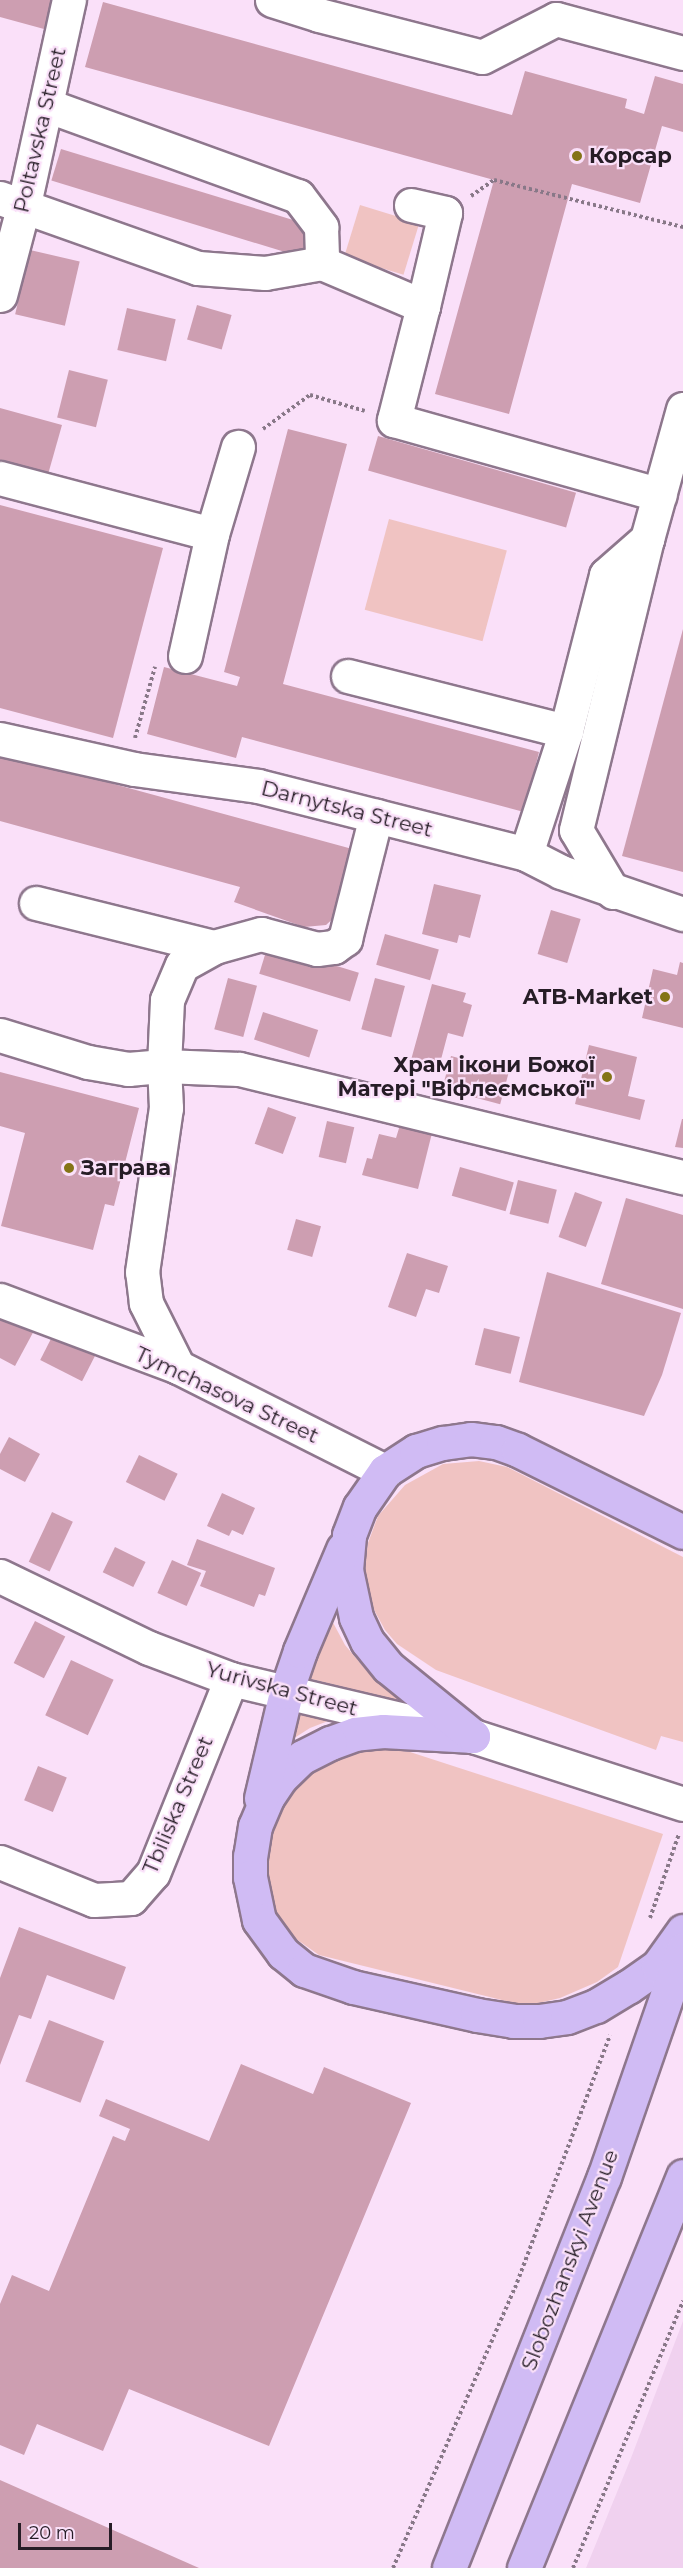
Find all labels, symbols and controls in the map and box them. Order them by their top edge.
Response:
street label: Poltavska Street [9,45,71,215]
place label: Корсар [589,143,672,169]
marker: Корсар [570,149,584,163]
street label: Darnytska Street [259,776,435,842]
place label: ATB-Market [523,984,653,1010]
marker: ATB-Market [658,990,672,1004]
place label: Храм ікони Божої Матері "Віфлеємської" [337,1052,595,1102]
marker: Храм ікони Божої Матері "Віфлеємської" [600,1070,614,1084]
place label: Заграва [81,1155,171,1181]
marker: Заграва [62,1161,76,1175]
street label: Tymchasova Street [131,1341,323,1449]
street label: Yurivska Street [203,1657,361,1721]
street label: Tbiliska Street [138,1732,218,1878]
street label: Slobozhanskyi Avenue [516,2146,624,2374]
scale bar [21,2511,116,2549]
text: 20 m [29,2522,75,2544]

